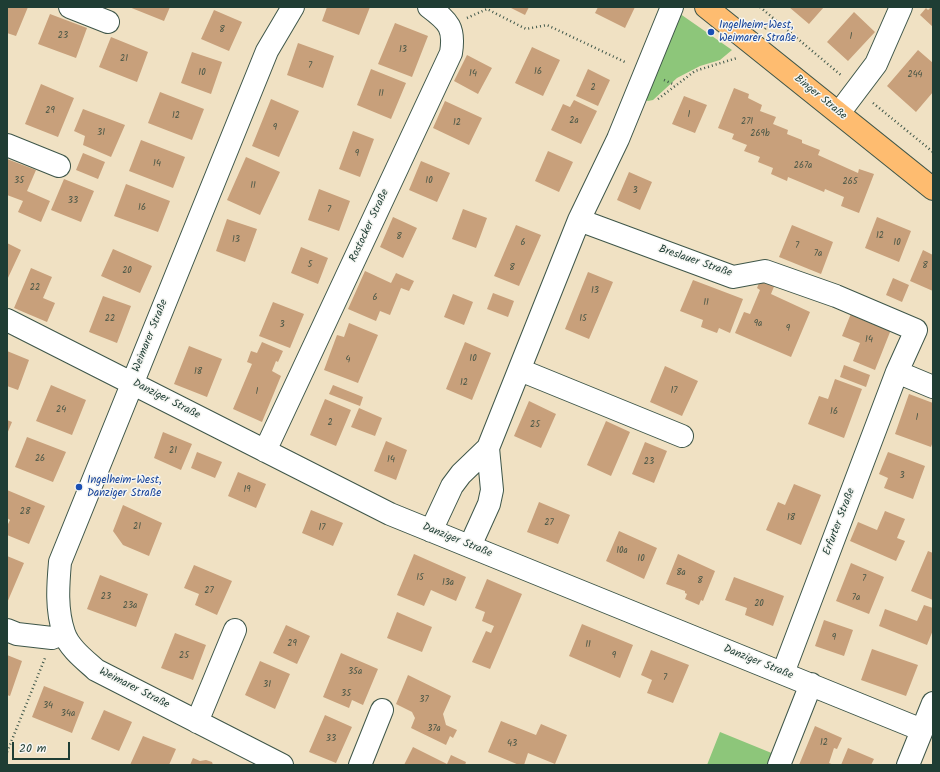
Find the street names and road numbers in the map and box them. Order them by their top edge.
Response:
street label: Binger Straße [791,73,849,123]
street label: Rostocker Straße [347,188,393,264]
street label: Breslauer Straße [657,243,733,281]
street label: Weimarer Straße [130,298,172,374]
street label: Danziger Straße [130,377,202,423]
street label: Erfurter Straße [821,487,859,557]
street label: Danziger Straße [420,521,494,561]
street label: Danziger Straße [721,643,795,683]
street label: Weimarer Straße [97,666,171,712]

